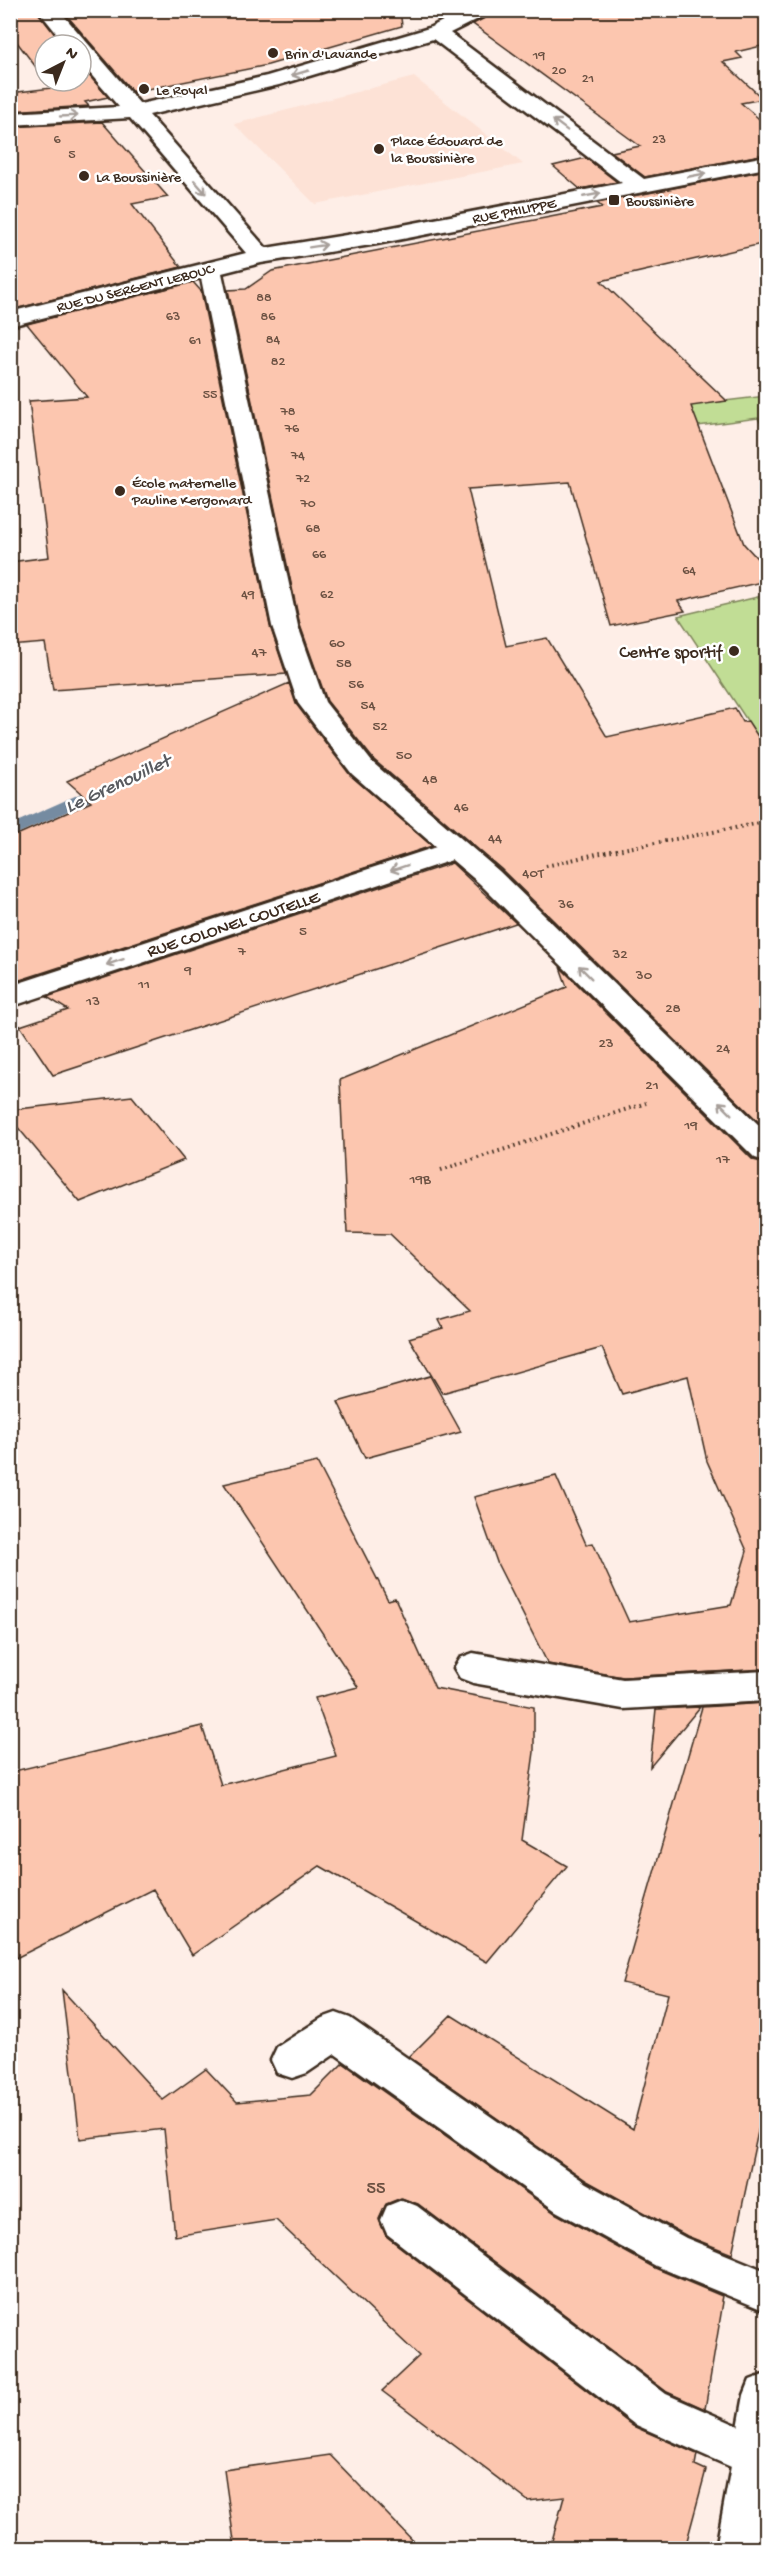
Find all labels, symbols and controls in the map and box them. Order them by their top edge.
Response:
north arrow [33,33,93,93]
text: N [60,44,81,65]
marker: Brin d'Lavande [266,46,280,60]
place label: Brin d'Lavande [284,46,377,64]
house number: 19 [532,48,545,65]
house number: 20 [552,63,566,80]
one-way arrow [291,68,310,79]
house number: 21 [582,71,594,88]
marker: Le Royal [137,82,151,96]
place label: Le Royal [156,82,207,100]
one-way arrow [58,110,78,121]
one-way arrow [552,119,568,131]
house number: 6 [53,132,61,149]
house number: 23 [652,132,666,149]
place label: Place Édouard de la Boussinière [390,133,503,168]
marker: Place Édouard de la Boussinière [372,142,386,156]
house number: 5 [68,147,76,164]
marker: La Boussinière [77,169,91,183]
place label: La Boussinière [96,169,182,187]
one-way arrow [687,169,706,180]
one-way arrow [193,179,207,194]
one-way arrow [582,189,602,200]
marker: Boussinière [607,193,621,207]
place label: Boussinière [625,193,694,211]
street label: RUE PHILIPPE [471,195,558,229]
one-way arrow [308,241,328,252]
street label: RUE DU SERGENT LEBOUC [55,260,217,317]
house number: 88 [256,290,272,307]
house number: 63 [166,309,180,326]
house number: 86 [261,309,276,326]
house number: 84 [266,332,281,349]
house number: 61 [189,333,201,350]
house number: 82 [271,354,285,371]
house number: 55 [203,387,217,404]
house number: 78 [280,404,296,421]
house number: 76 [284,421,300,438]
house number: 74 [290,448,305,465]
house number: 72 [295,471,310,488]
place label: École maternelle Pauline Kergomard [131,475,253,510]
marker: École maternelle Pauline Kergomard [113,484,127,498]
house number: 70 [299,496,316,513]
house number: 68 [306,521,321,538]
house number: 66 [312,547,327,564]
house number: 64 [682,563,696,580]
house number: 49 [241,587,255,604]
house number: 62 [320,587,334,604]
house number: 60 [329,635,346,653]
place label: Centre sportif [619,643,723,664]
house number: 47 [252,644,268,662]
marker: Centre sportif [727,644,741,658]
house number: 58 [336,655,352,673]
house number: 56 [348,676,364,694]
house number: 54 [361,697,376,715]
house number: 52 [372,718,388,736]
house number: 50 [396,747,413,765]
water label: Le Grenouillet [62,749,178,820]
house number: 48 [422,771,438,789]
house number: 46 [454,799,469,817]
house number: 44 [488,830,502,848]
one-way arrow [390,863,409,874]
house number: 40T [522,865,545,883]
street label: RUE COLONEL COUTELLE [145,887,324,963]
house number: 36 [557,896,574,914]
house number: 5 [299,923,307,941]
house number: 7 [237,943,247,961]
house number: 32 [611,946,628,964]
one-way arrow [106,958,125,969]
house number: 9 [183,962,192,980]
one-way arrow [578,965,593,980]
house number: 30 [635,967,653,985]
house number: 11 [137,976,150,994]
house number: 13 [85,993,100,1011]
house number: 28 [665,1000,681,1018]
house number: 23 [598,1035,614,1053]
house number: 24 [716,1040,730,1058]
house number: 21 [645,1077,659,1095]
one-way arrow [718,1101,732,1116]
house number: 19 [683,1117,698,1135]
house number: 17 [715,1151,731,1169]
house number: 19B [408,1171,431,1189]
house number: 55 [367,2179,385,2200]

